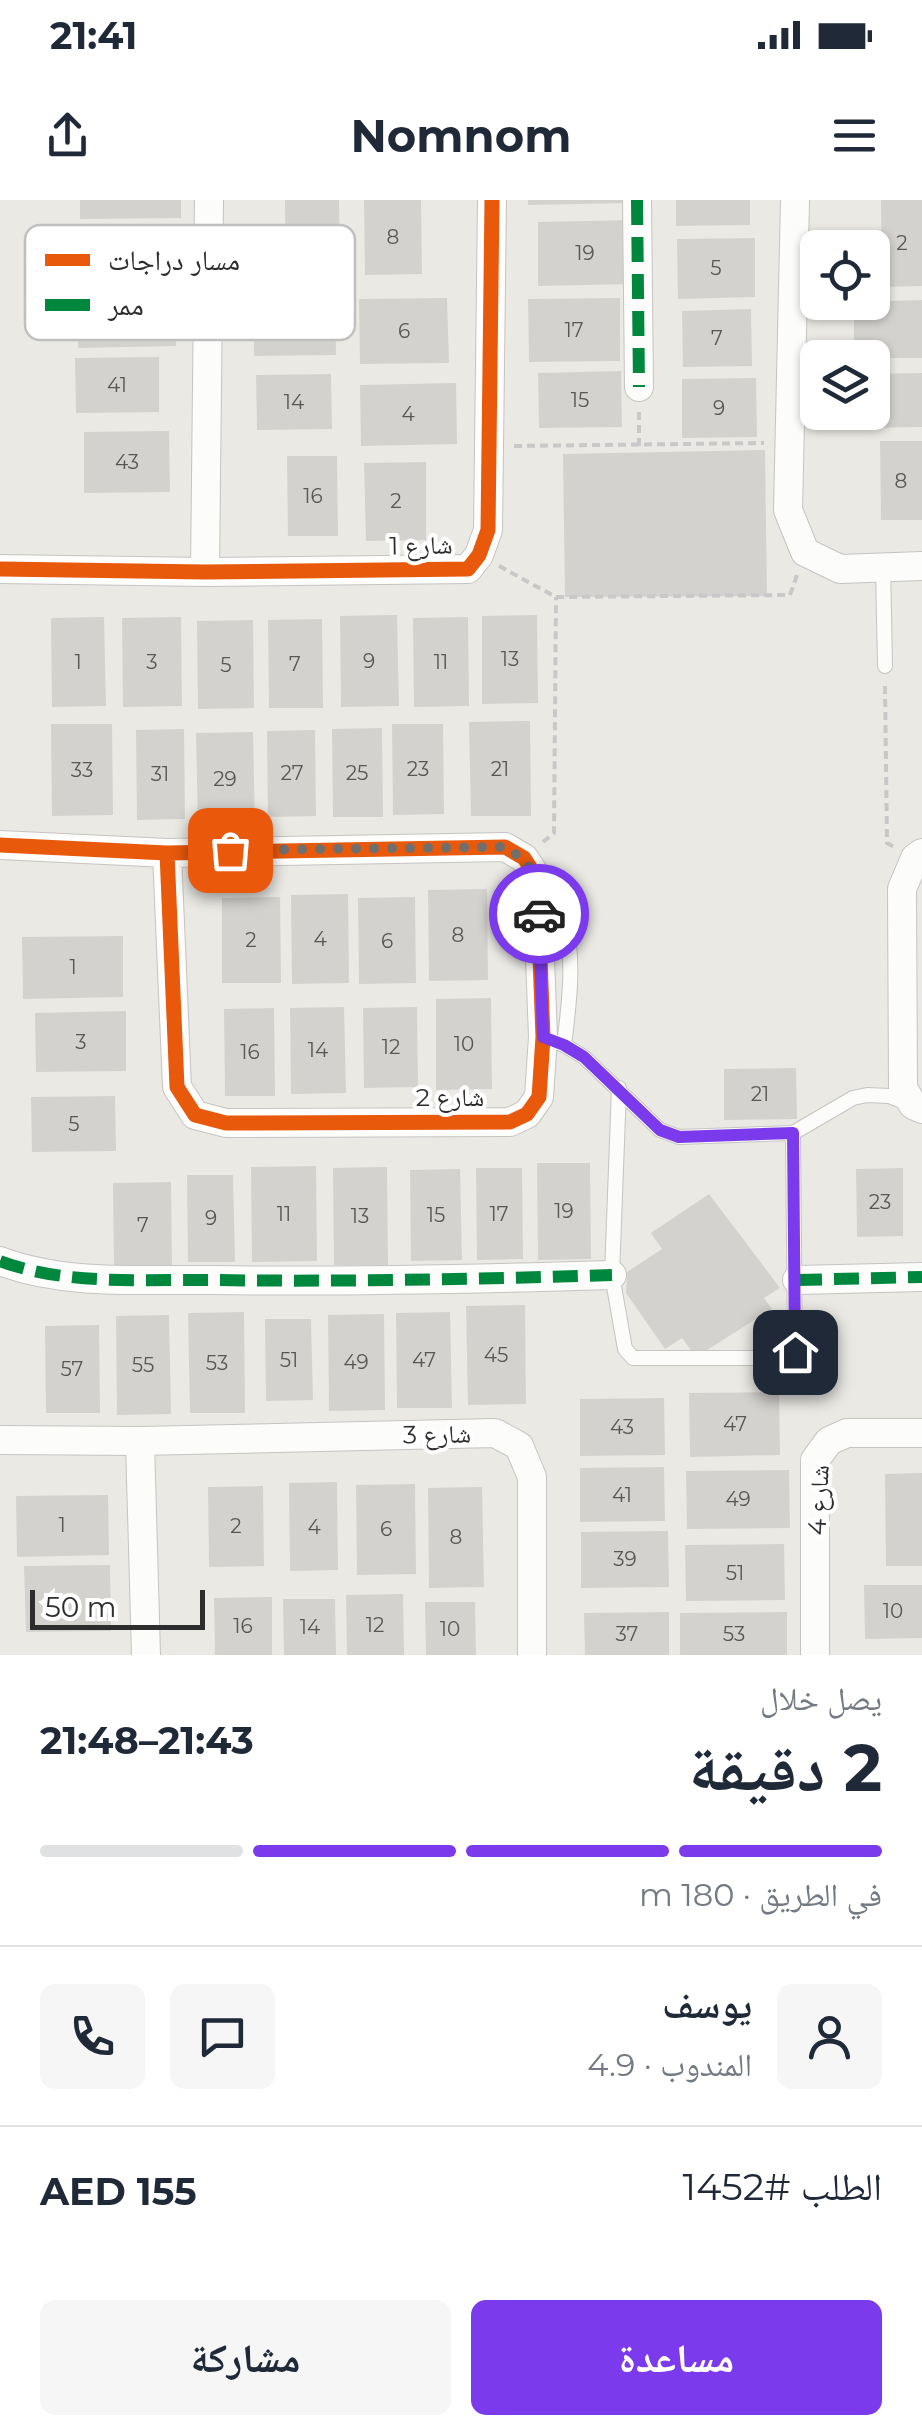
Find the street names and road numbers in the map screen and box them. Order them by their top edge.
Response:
street label: شارع 1 [389,529,453,562]
street label: شارع 2 [416,1082,484,1113]
street label: شارع 3 [403,1418,471,1451]
street label: شارع 4 [801,1464,836,1536]

